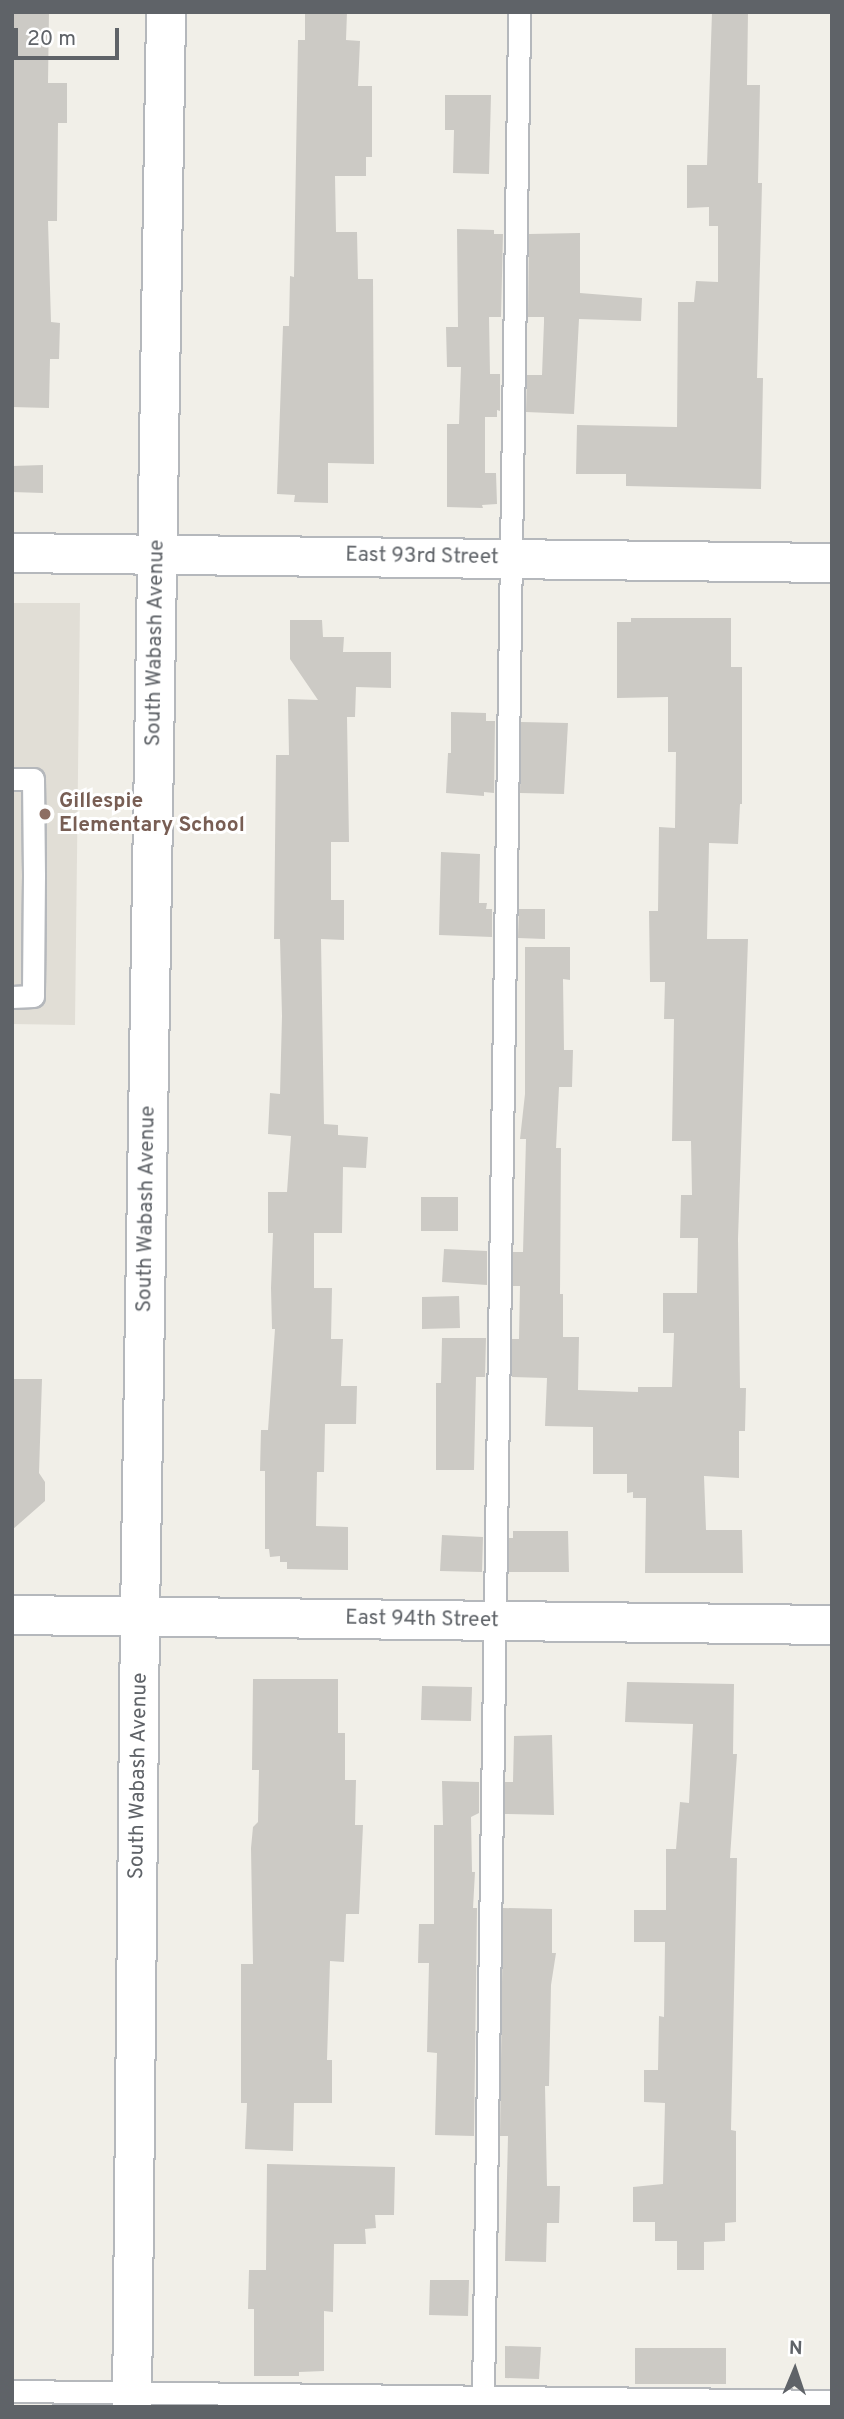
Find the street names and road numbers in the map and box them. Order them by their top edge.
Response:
street label: South Wabash Avenue [142,539,170,747]
street label: East 93rd Street [345,543,499,571]
street label: South Wabash Avenue [133,1105,161,1313]
street label: East 94th Street [345,1606,499,1634]
street label: South Wabash Avenue [125,1672,153,1880]

